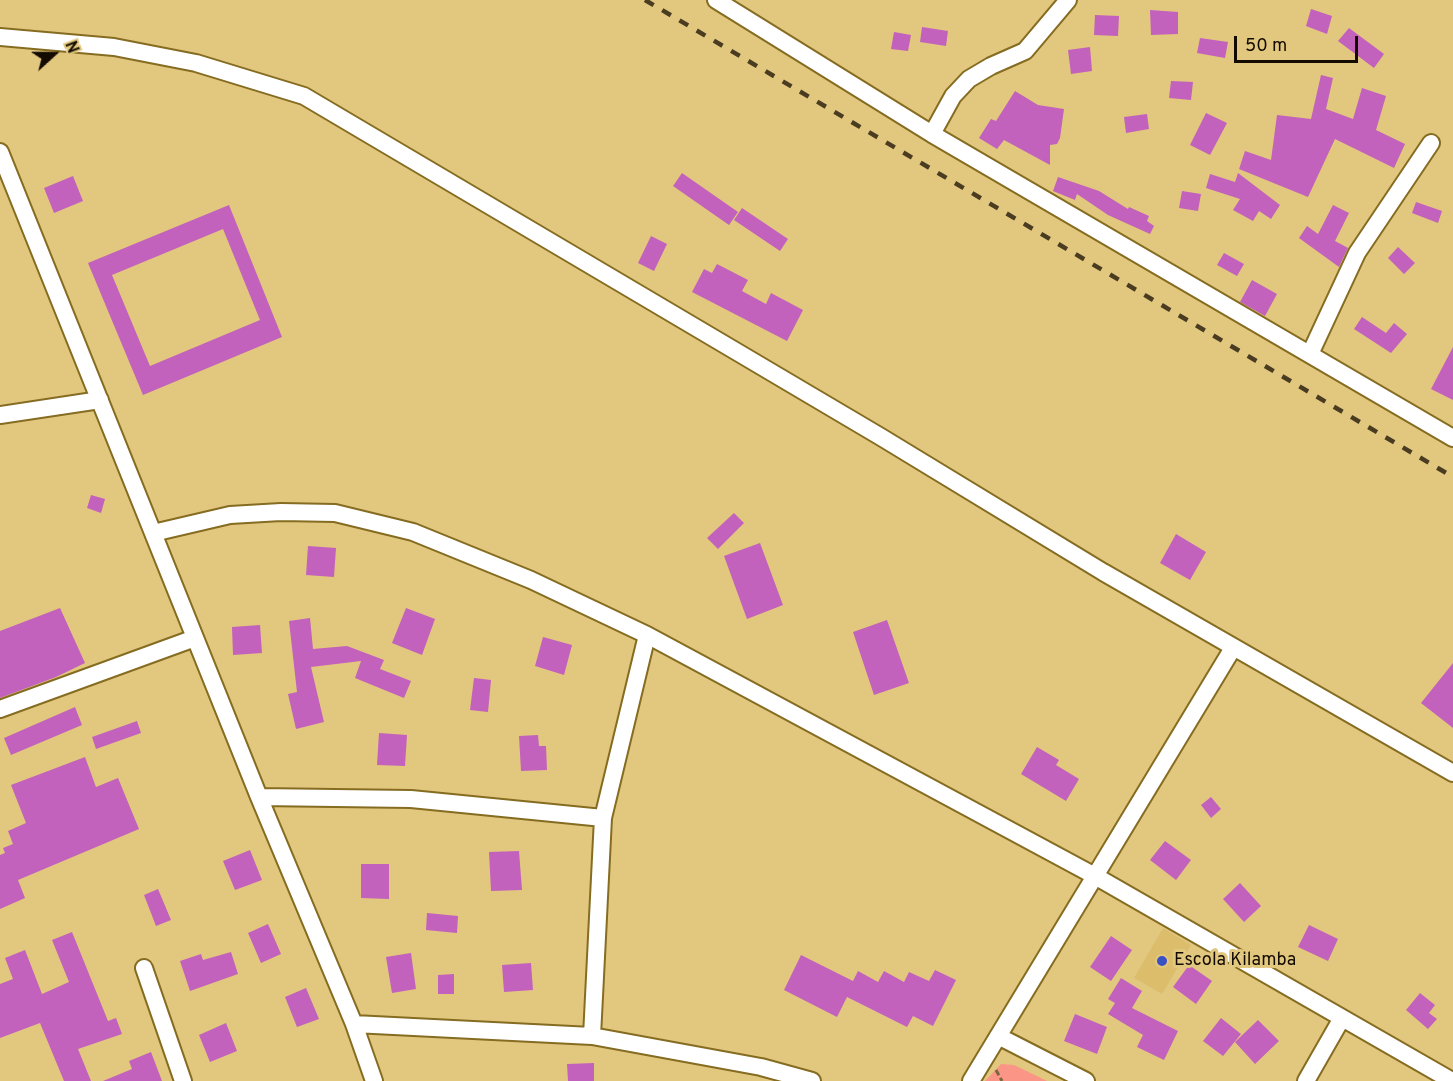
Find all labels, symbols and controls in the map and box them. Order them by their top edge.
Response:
north arrow [24,24,84,84]
scale bar [1237,24,1362,62]
text: 50 m [1245,35,1287,58]
text: N [59,39,82,57]
place label: Escola Kilamba [1174,950,1296,972]
marker: Escola Kilamba [1155,954,1169,968]

